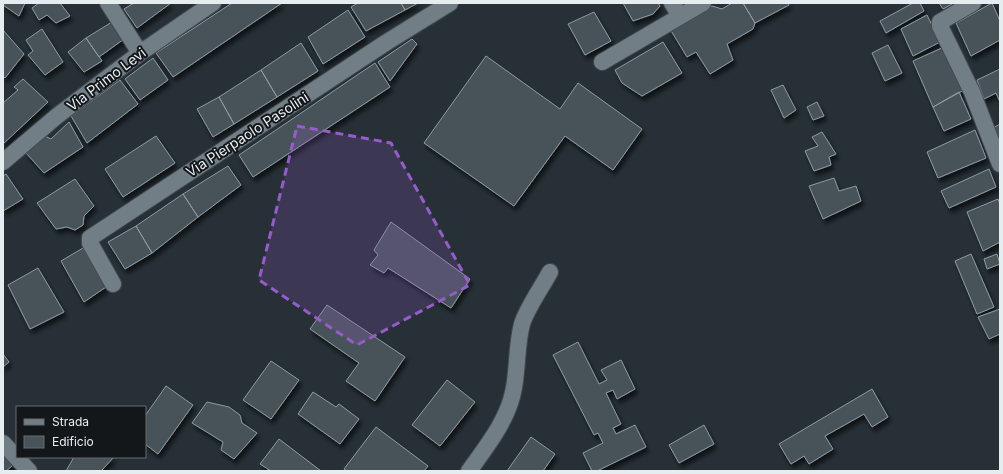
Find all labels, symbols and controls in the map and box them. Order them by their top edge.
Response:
street label: Via Primo Levi [63,44,149,114]
street label: Via Pierpaolo Pasolini [183,88,311,180]
legend [16,406,146,458]
text: Strada [52,414,89,429]
text: Edificio [52,434,94,449]

